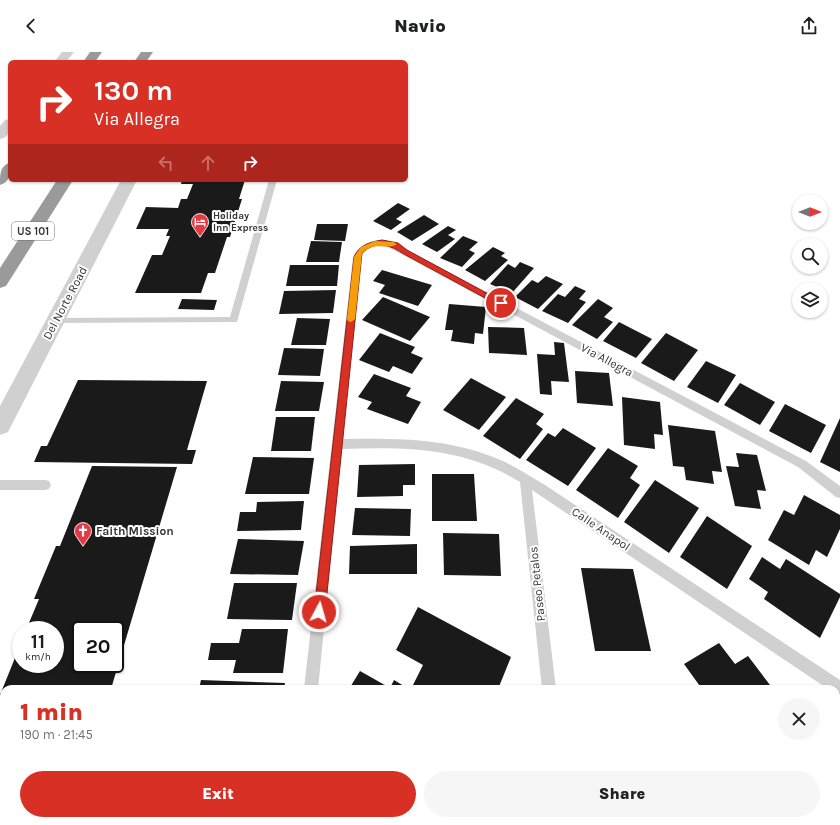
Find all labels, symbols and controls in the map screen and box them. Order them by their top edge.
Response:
icon: back [20,15,42,37]
text: Navio [394,15,446,37]
icon: share [798,15,820,37]
text: 130 m [94,74,173,107]
icon: right [28,76,80,128]
text: Via Allegra [94,108,180,130]
icon: left [155,152,177,174]
icon: ahead [197,152,219,174]
icon: right [239,152,261,174]
north arrow [792,194,828,230]
map controls [792,194,828,318]
place label: Holiday Inn Express [213,210,268,234]
hotel icon: Holiday Inn Express [190,212,210,237]
road number: US 101 [12,222,54,240]
button: search [792,238,828,274]
street label: Del Norte Road [40,264,90,342]
button: layers [792,282,828,318]
pin [484,286,518,320]
icon: arrive [490,292,512,314]
street label: Via Allegra [578,340,636,380]
street label: Calle Anapol [569,504,633,554]
church icon: Faith Mission [73,521,93,546]
place label: Faith Mission [96,524,174,538]
street label: Paseo Petalos [526,546,548,622]
position arrow [298,591,340,633]
speed limit sign: 20 [72,621,124,673]
text: 11 [31,630,45,653]
text: km/h [25,651,51,663]
text: 1 min [20,698,83,726]
button: close [778,698,820,740]
text: 190 m · 21:45 [20,727,93,742]
button: Exit [20,771,416,817]
button: Share [424,771,820,817]

